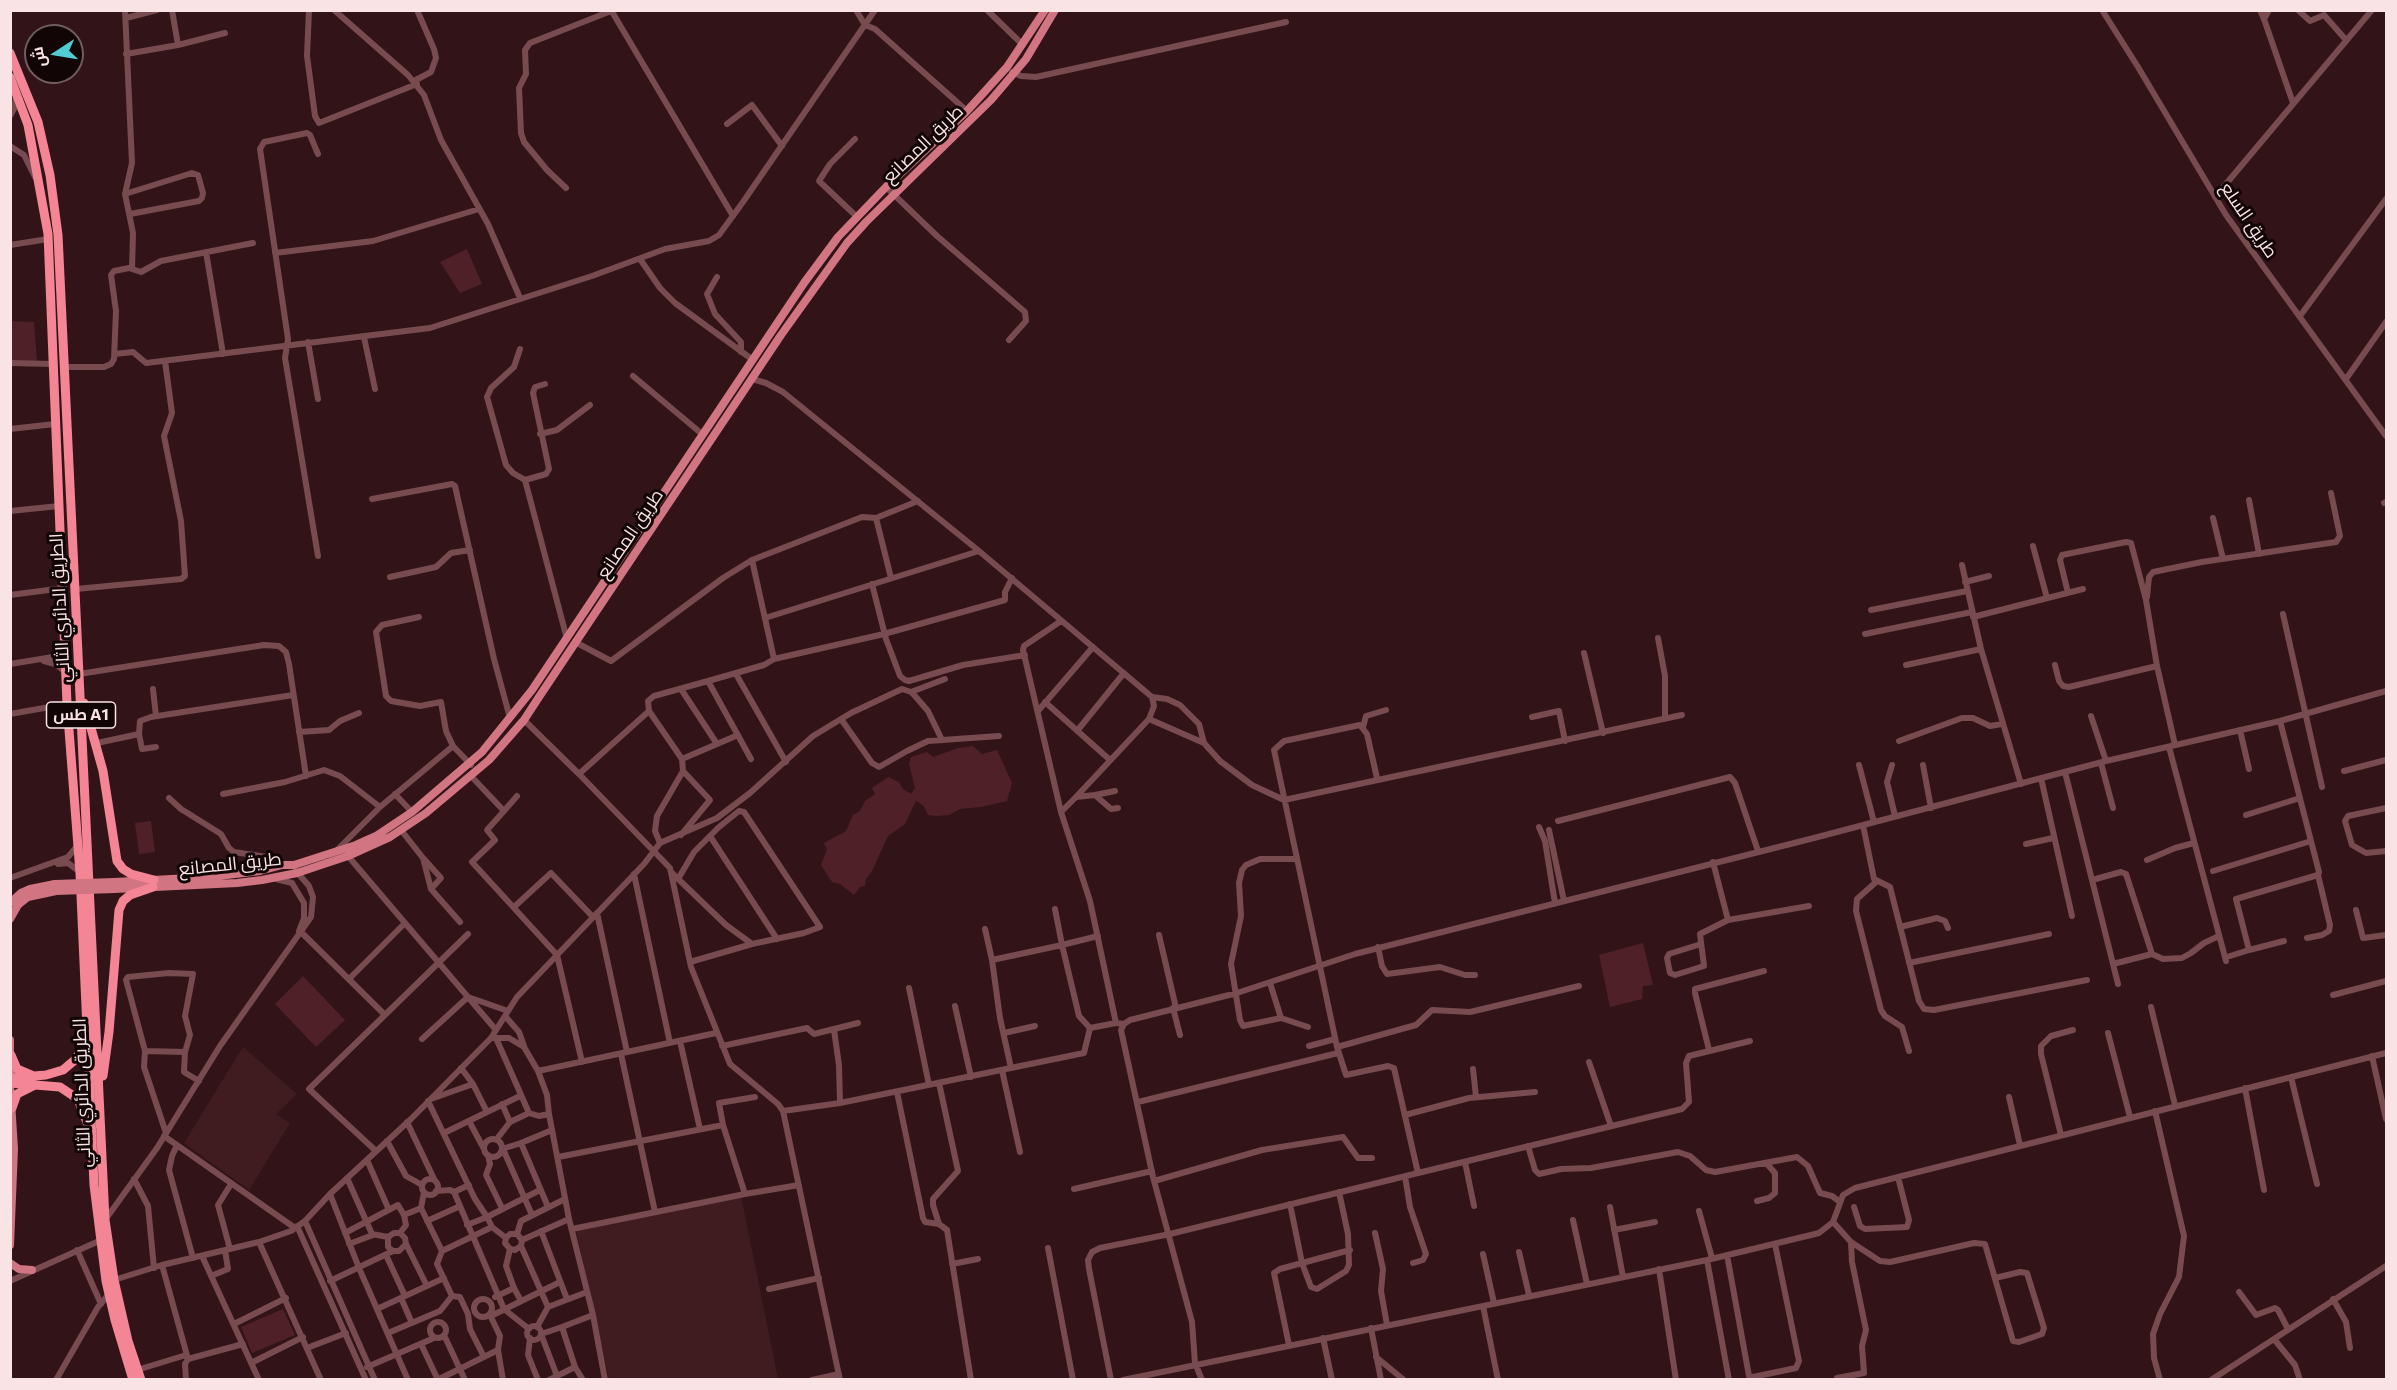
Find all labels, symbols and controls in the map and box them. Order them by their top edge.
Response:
north arrow [24,24,84,84]
text: ش [26,45,49,69]
street label: طريق المصانع [878,100,968,188]
street label: طريق السلع [2216,178,2282,262]
street label: طريق المصانع [592,485,668,583]
street label: الطريق الدائري الثاني [45,533,75,683]
road number: طس A1 [46,702,116,728]
street label: طريق المصانع [177,848,283,880]
street label: الطريق الدائري الثاني [69,1018,95,1168]

